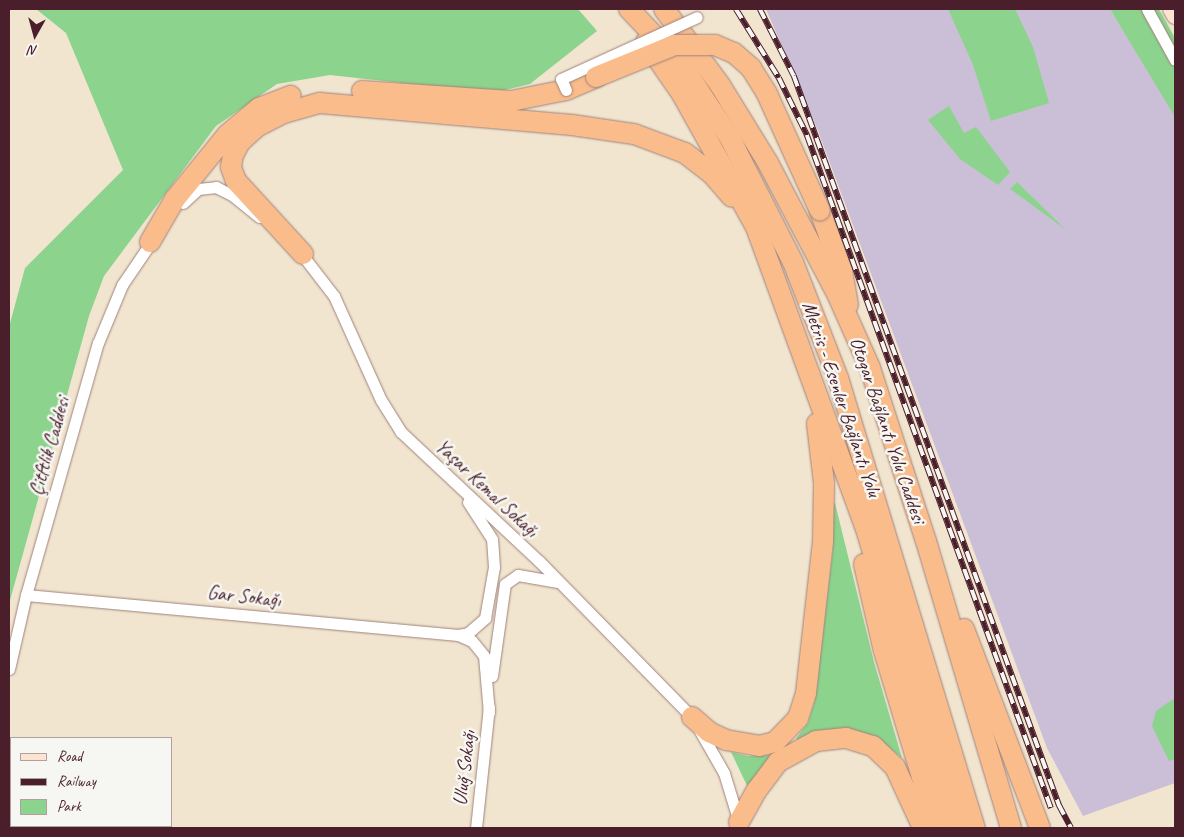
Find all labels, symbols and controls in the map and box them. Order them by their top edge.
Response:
north arrow [10,10,60,60]
text: N [28,41,38,59]
street label: Metris - Esenler Bağlantı Yolu [797,298,887,500]
street label: Otogar Bağlantı Yolu Caddesi [845,333,931,527]
street label: Çitftlik Caddesi [23,394,75,498]
street label: Yaşar Kemal Sokağı [431,435,543,541]
street label: Gar Sokağı [206,580,282,612]
street label: Uluğ Sokağı [447,729,481,807]
legend [10,737,172,827]
text: Road [57,747,82,766]
text: Railway [57,772,96,791]
text: Park [57,797,81,816]

